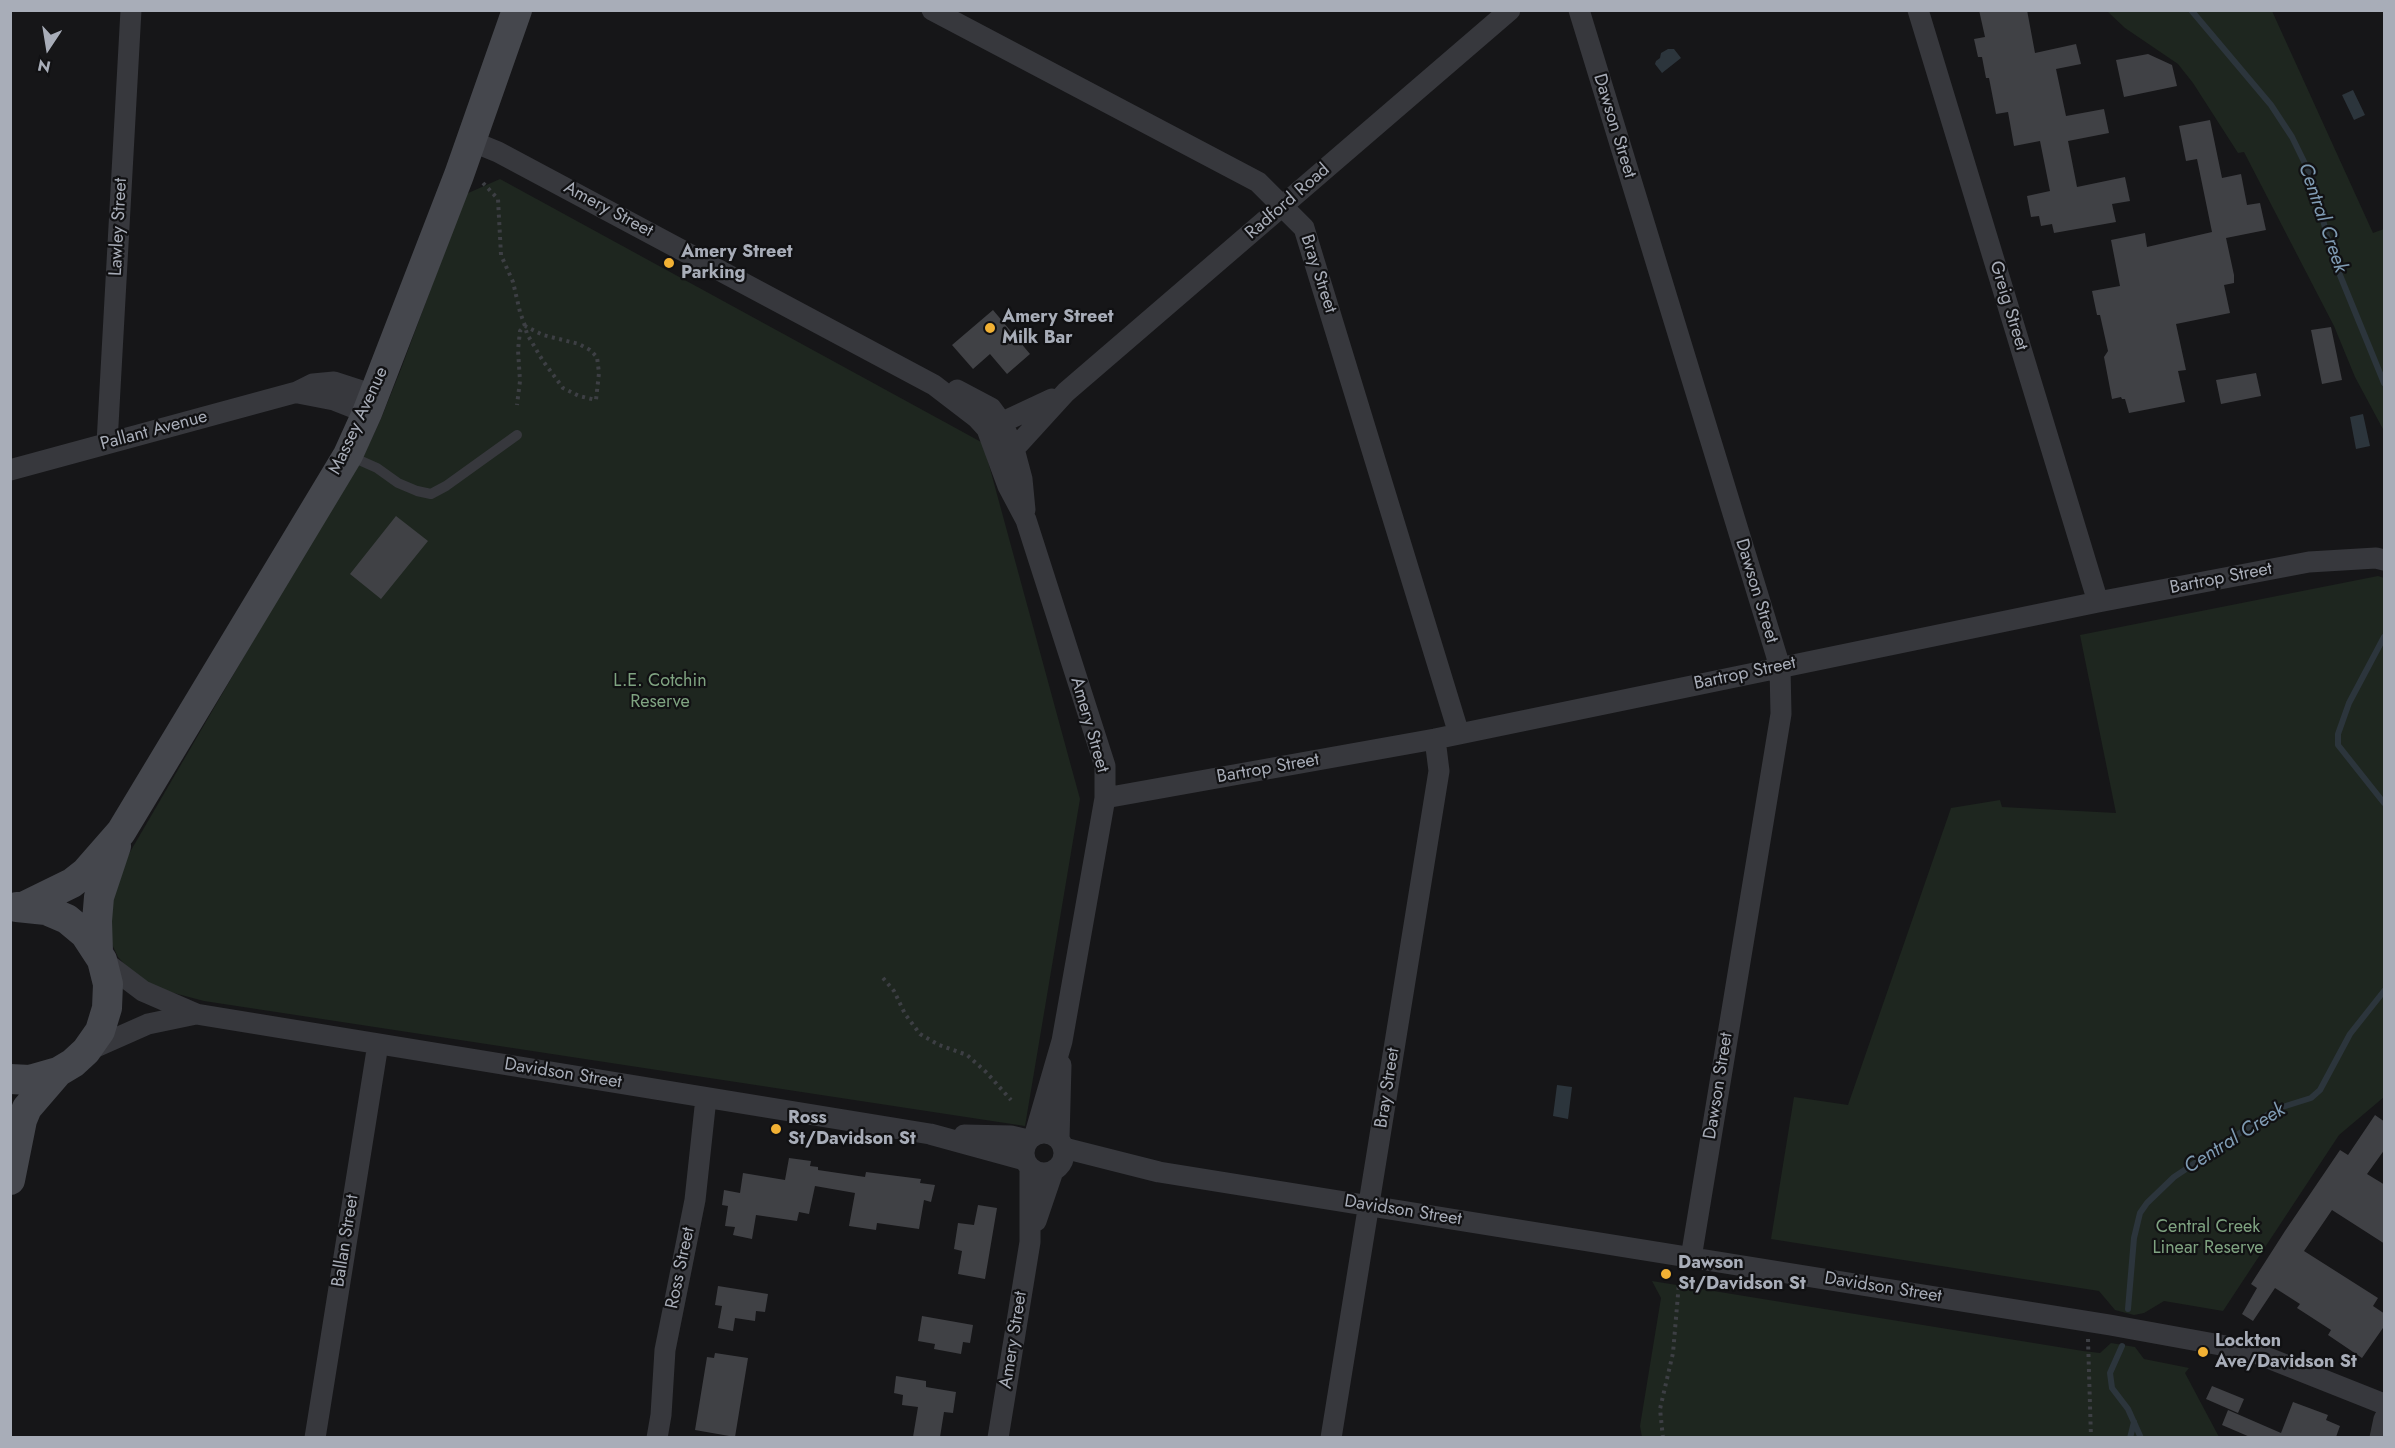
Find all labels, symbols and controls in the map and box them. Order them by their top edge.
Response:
north arrow [18,18,78,78]
text: N [36,54,53,79]
street label: Dawson Street [1588,71,1640,181]
street label: Radford Road [1241,160,1335,244]
water label: Central Creek [2292,160,2352,276]
street label: Lawley Street [106,177,132,277]
street label: Amery Street [560,177,656,243]
street label: Bray Street [1295,232,1341,316]
place label: Amery Street Parking [681,242,792,284]
marker: Amery Street Parking [662,256,676,270]
street label: Greig Street [1984,259,2032,353]
place label: Amery Street Milk Bar [1002,307,1113,350]
marker: Amery Street Milk Bar [983,321,997,335]
street label: Massey Avenue [325,364,393,478]
street label: Pallant Avenue [98,406,210,456]
street label: Dawson Street [1730,536,1782,646]
street label: Bartrop Street [2168,559,2274,599]
street label: Bartrop Street [1692,653,1798,695]
park label: L.E. Cotchin Reserve [613,671,707,714]
street label: Amery Street [1065,675,1113,775]
street label: Bartrop Street [1215,749,1321,789]
street label: Dawson Street [1700,1031,1738,1141]
street label: Bray Street [1371,1046,1405,1130]
street label: Davidson Street [503,1054,623,1094]
water label: Central Creek [2180,1098,2290,1180]
place label: Ross St/Davidson St [788,1108,916,1150]
marker: Ross St/Davidson St [769,1122,783,1136]
street label: Davidson Street [1343,1191,1463,1231]
street label: Ballan Street [328,1193,364,1289]
park label: Central Creek Linear Reserve [2152,1217,2264,1260]
street label: Ross Street [662,1225,700,1311]
place label: Dawson St/Davidson St [1678,1253,1806,1296]
marker: Dawson St/Davidson St [1659,1267,1673,1281]
street label: Davidson Street [1823,1268,1943,1308]
street label: Amery Street [996,1290,1032,1390]
place label: Lockton Ave/Davidson St [2215,1331,2357,1374]
marker: Lockton Ave/Davidson St [2196,1345,2210,1359]

